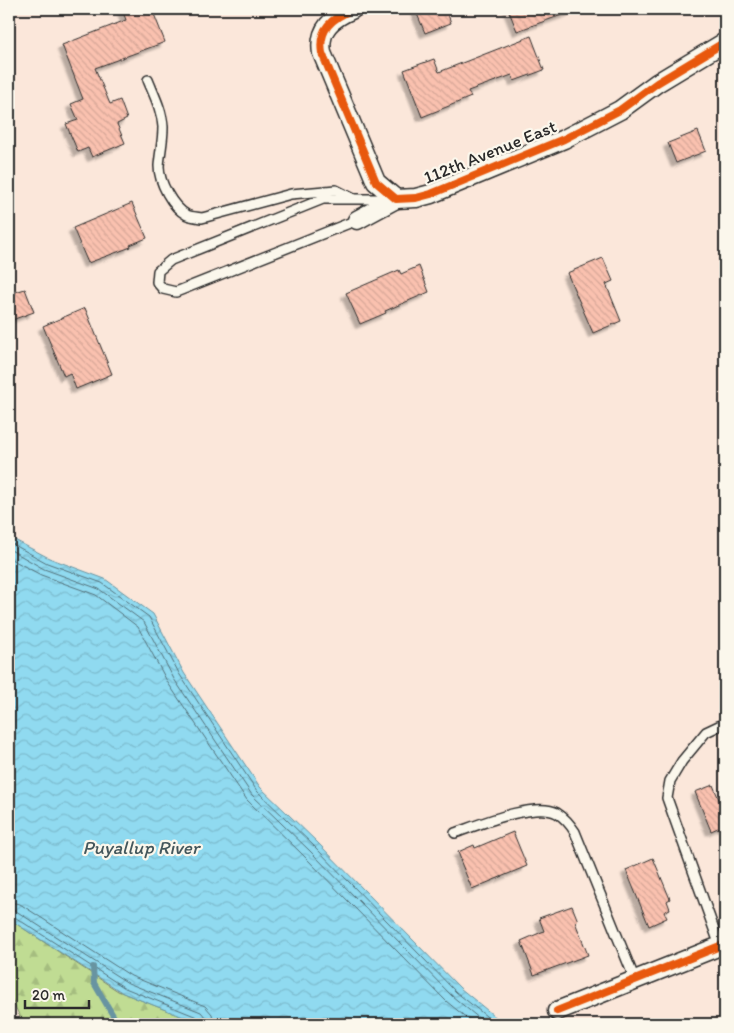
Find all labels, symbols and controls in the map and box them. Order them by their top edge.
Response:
street label: 112th Avenue East [420,115,560,189]
water label: Puyallup River [83,836,202,859]
scale bar [25,978,89,1010]
text: 20 m [32,986,66,1004]

